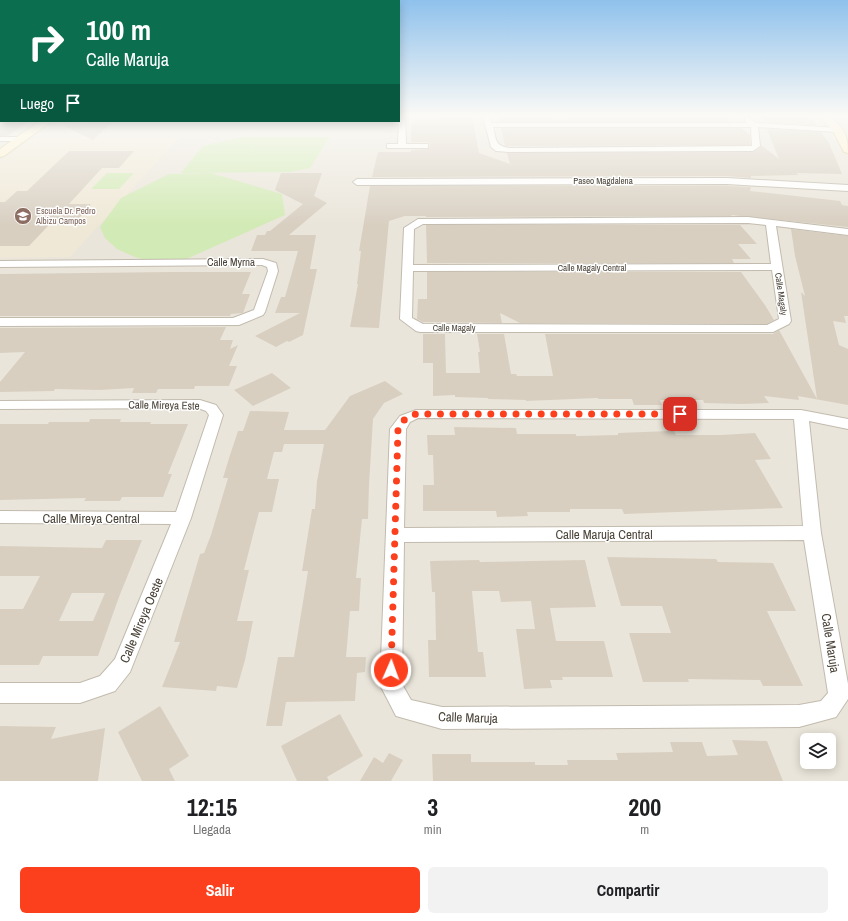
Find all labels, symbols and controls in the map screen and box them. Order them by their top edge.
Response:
text: 100 m [86,11,151,49]
icon: right [20,16,72,68]
text: Calle Maruja [86,47,169,72]
icon: arrive [62,92,84,114]
text: Luego [20,93,54,114]
street label: Paseo Magdalena [573,175,633,187]
place label: Escuela Dr. Pedro Albizu Campos [35,205,95,227]
school or university icon: Escuela Dr. Pedro Albizu Campos [13,206,33,226]
street label: Calle Myrna [207,255,255,269]
street label: Calle Magaly Central [558,262,627,274]
street label: Calle Magaly [772,272,790,316]
street label: Calle Magaly [433,322,476,334]
street label: Calle Mireya Este [128,397,200,413]
pin [663,397,697,431]
icon: arrive [669,403,691,425]
street label: Calle Mireya Central [42,510,140,527]
street label: Calle Maruja Central [555,526,653,543]
street label: Calle Mireya Oeste [116,575,167,666]
street label: Calle Maruja [817,612,844,674]
position arrow [370,649,412,691]
street label: Calle Maruja [438,708,498,727]
map controls [800,733,836,769]
button: layers [800,733,836,769]
text: 12:15 [187,791,237,823]
text: 3 [427,791,438,823]
text: 200 [628,791,661,823]
text: Llegada [193,821,231,838]
text: min [424,821,442,838]
text: m [640,821,649,838]
button: Salir [20,867,420,913]
button: Compartir [428,867,828,913]

